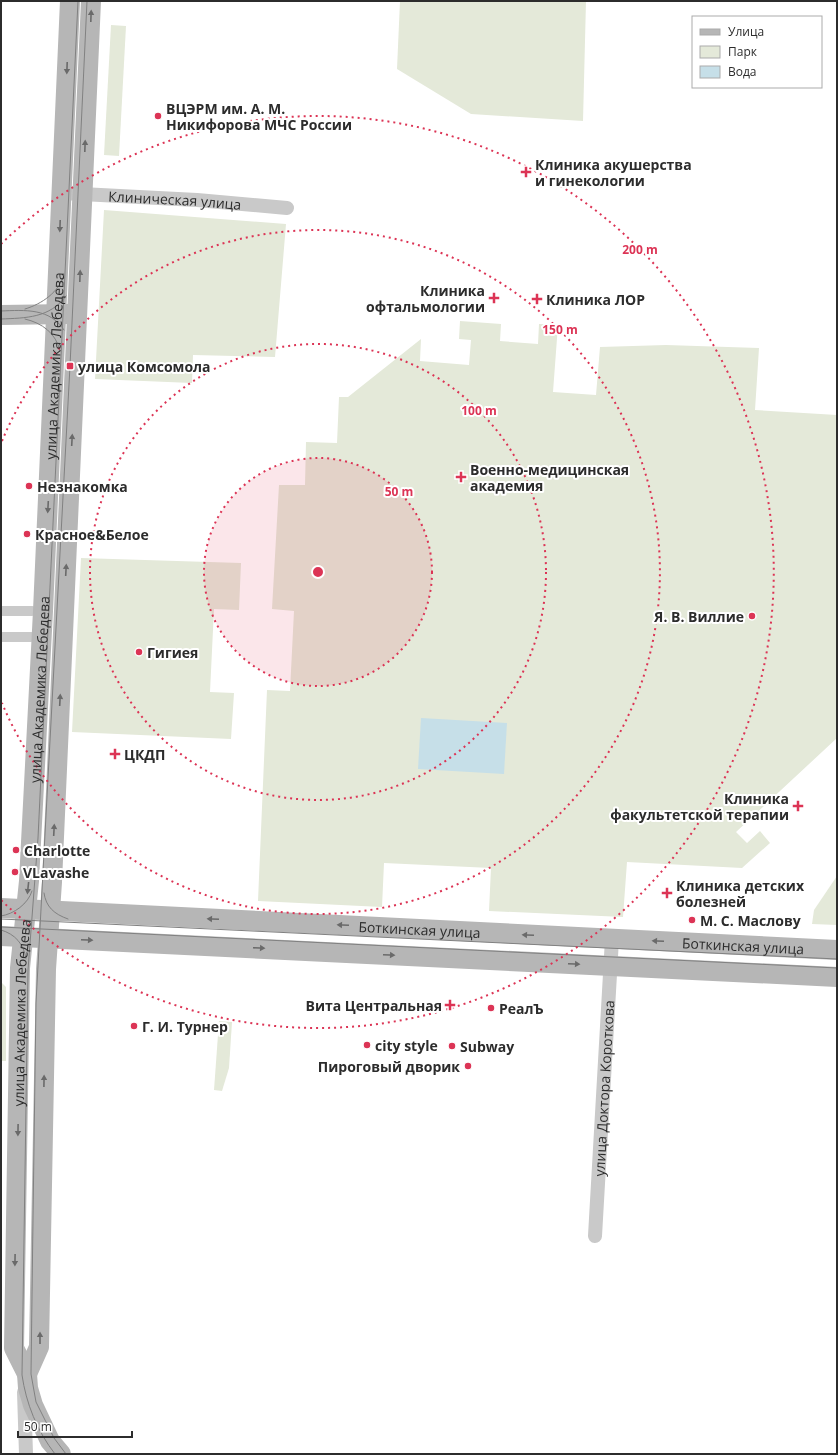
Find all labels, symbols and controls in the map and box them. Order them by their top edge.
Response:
one-way arrow [88,9,94,22]
legend [692,16,822,88]
text: Улица [728,23,764,40]
text: Парк [728,43,758,60]
one-way arrow [64,62,71,74]
text: Вода [728,63,757,80]
place label: ВЦЭРМ им. А. М. Никифорова МЧС России [166,99,352,134]
marker: ВЦЭРМ им. А. М. Никифорова МЧС России [153,111,163,121]
one-way arrow [82,139,88,152]
place label: Клиника акушерства и гинекологии [535,155,692,190]
marker: Клиника акушерства и гинекологии [520,166,532,178]
street label: Клиническая улица [108,186,242,213]
one-way arrow [57,220,64,232]
text: 200 m [622,241,658,258]
one-way arrow [76,270,83,282]
street label: улица Академика Лебедева [40,272,67,460]
place label: Клиника офтальмологии [366,281,485,316]
place label: Клиника ЛОР [546,290,645,309]
marker: Клиника офтальмологии [488,292,500,304]
marker: Клиника ЛОР [531,293,543,305]
text: 150 m [542,321,578,338]
place label: улица Комсомола [78,357,211,376]
marker: улица Комсомола [65,361,75,371]
text: 100 m [461,402,497,419]
one-way arrow [69,434,76,446]
place label: Военно-медицинская академия [470,460,629,495]
marker: Военно-медицинская академия [455,471,467,483]
place label: Незнакомка [37,477,128,496]
marker: Незнакомка [24,481,34,491]
text: 50 m [385,483,413,500]
one-way arrow [45,501,51,514]
place label: Красное&Белое [35,525,149,544]
marker: Красное&Белое [22,529,32,539]
one-way arrow [63,564,70,576]
centre of rings [311,565,325,579]
street label: улица Академика Лебедева [25,595,53,784]
place label: Я. В. Виллие [653,607,744,626]
marker: Я. В. Виллие [747,611,757,621]
place label: Гигиея [147,643,198,662]
marker: Гигиея [134,647,144,657]
one-way arrow [57,693,63,706]
place label: ЦКДП [124,745,165,764]
marker: ЦКДП [109,748,121,760]
place label: Клиника факультетской терапии [610,789,789,824]
marker: Клиника факультетской терапии [792,800,804,812]
one-way arrow [51,823,57,836]
place label: Charlotte [24,841,90,860]
marker: Charlotte [11,845,21,855]
place label: VLavashe [23,863,89,882]
marker: VLavashe [10,867,20,877]
place label: Клиника детских болезней [676,876,805,911]
one-way arrow [25,882,32,894]
marker: Клиника детских болезней [661,887,673,899]
place label: М. С. Маслову [700,911,801,930]
one-way arrow [207,915,219,922]
marker: М. С. Маслову [687,915,697,925]
street label: Боткинская улица [358,916,481,942]
street label: улица Академика Лебедева [8,918,34,1107]
one-way arrow [337,922,349,929]
one-way arrow [521,932,534,938]
street label: Боткинская улица [682,933,805,958]
one-way arrow [81,937,93,944]
one-way arrow [652,938,664,945]
one-way arrow [253,945,265,952]
one-way arrow [383,952,396,958]
one-way arrow [568,961,581,967]
place label: Вита Центральная [305,996,442,1015]
place label: РеалЪ [499,999,544,1018]
marker: Вита Центральная [445,1000,455,1010]
street label: улица Доктора Короткова [589,1000,618,1177]
marker: РеалЪ [486,1003,496,1013]
place label: Г. И. Турнер [142,1017,228,1036]
marker: Г. И. Турнер [129,1021,139,1031]
place label: city style [375,1036,438,1055]
place label: Subway [460,1037,514,1056]
marker: city style [362,1040,372,1050]
marker: Subway [447,1041,457,1051]
place label: Пироговый дворик [318,1057,460,1076]
marker: Пироговый дворик [463,1061,473,1071]
one-way arrow [41,1074,47,1087]
one-way arrow [14,1124,21,1136]
one-way arrow [12,1254,19,1266]
one-way arrow [36,1332,43,1344]
scale bar [18,1413,132,1439]
text: 50 m [24,1418,52,1435]

